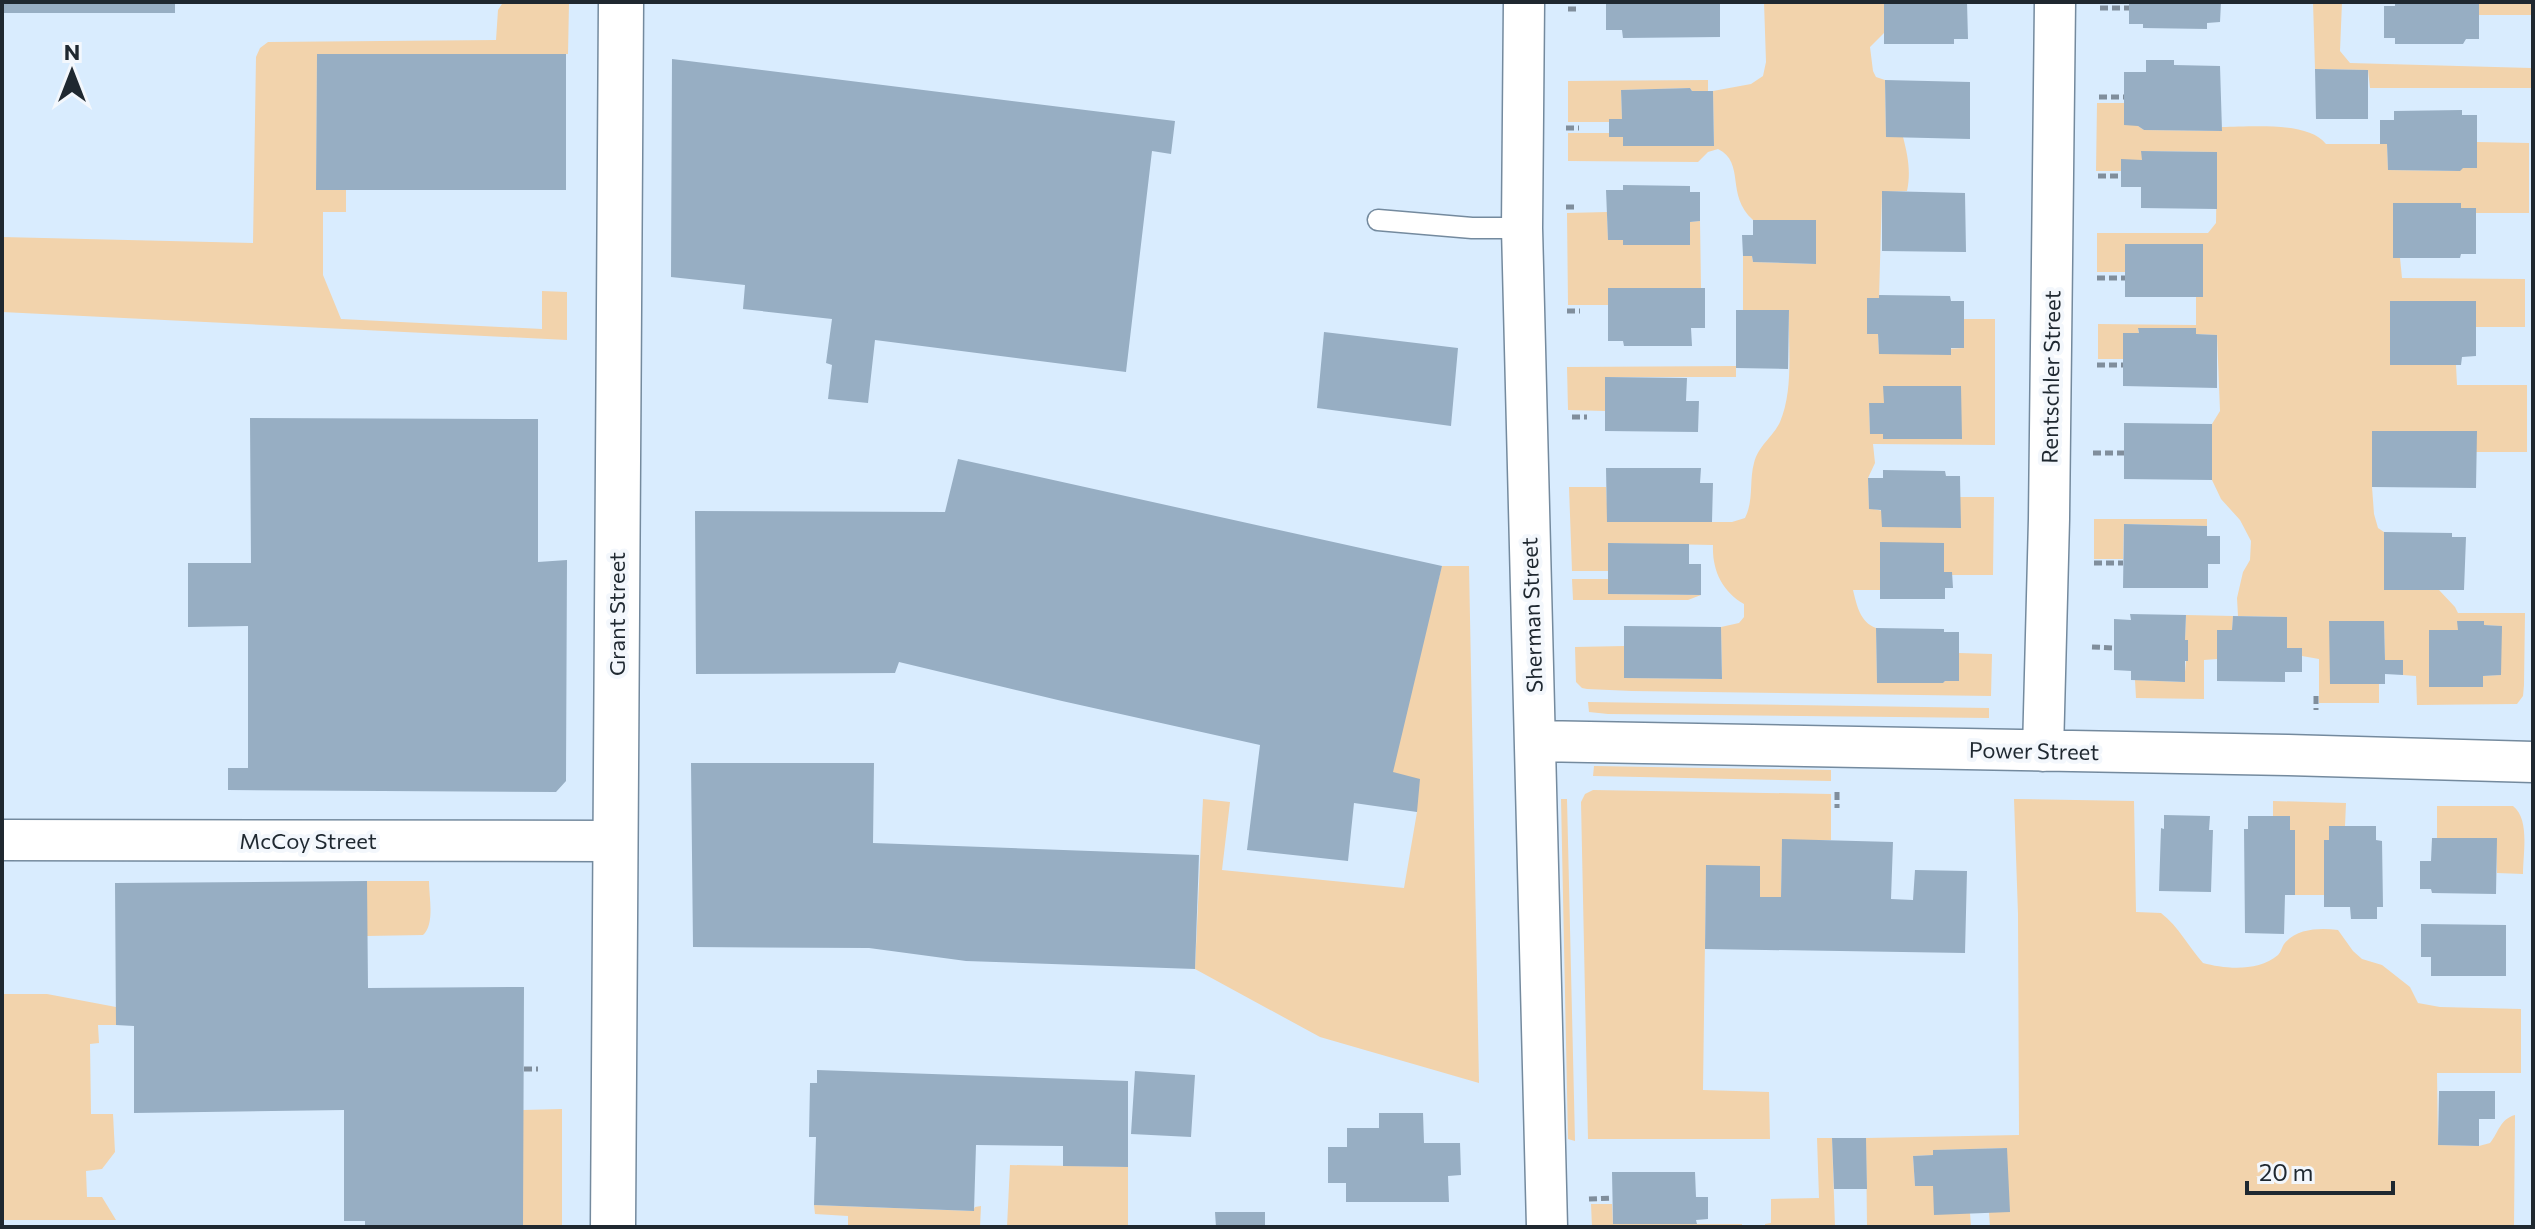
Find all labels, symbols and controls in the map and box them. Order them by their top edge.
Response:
north arrow [32,32,112,112]
text: N [64,38,80,65]
street label: Rentschler Street [2035,290,2066,464]
street label: Sherman Street [1515,537,1548,693]
street label: Grant Street [603,552,630,676]
street label: Power Street [1969,736,2099,765]
street label: McCoy Street [239,827,377,854]
scale bar [2247,1145,2393,1195]
text: 20 m [2259,1157,2313,1186]

